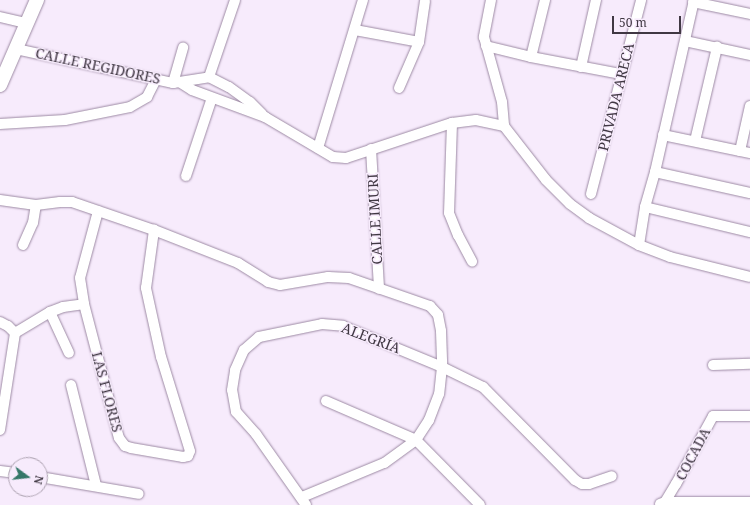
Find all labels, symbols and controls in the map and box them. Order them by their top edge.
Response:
scale bar [614,8,683,34]
text: 50 m [619,14,647,31]
street label: PRIVADA ARECA [594,41,638,153]
street label: CALLE REGIDORES [34,45,162,87]
street label: CALLE IMURI [364,173,386,265]
street label: ALEGRÍA [339,319,403,357]
street label: LAS FLORES [88,350,126,434]
street label: COCADA [672,425,714,483]
north arrow [8,457,48,497]
text: N [31,474,47,486]

